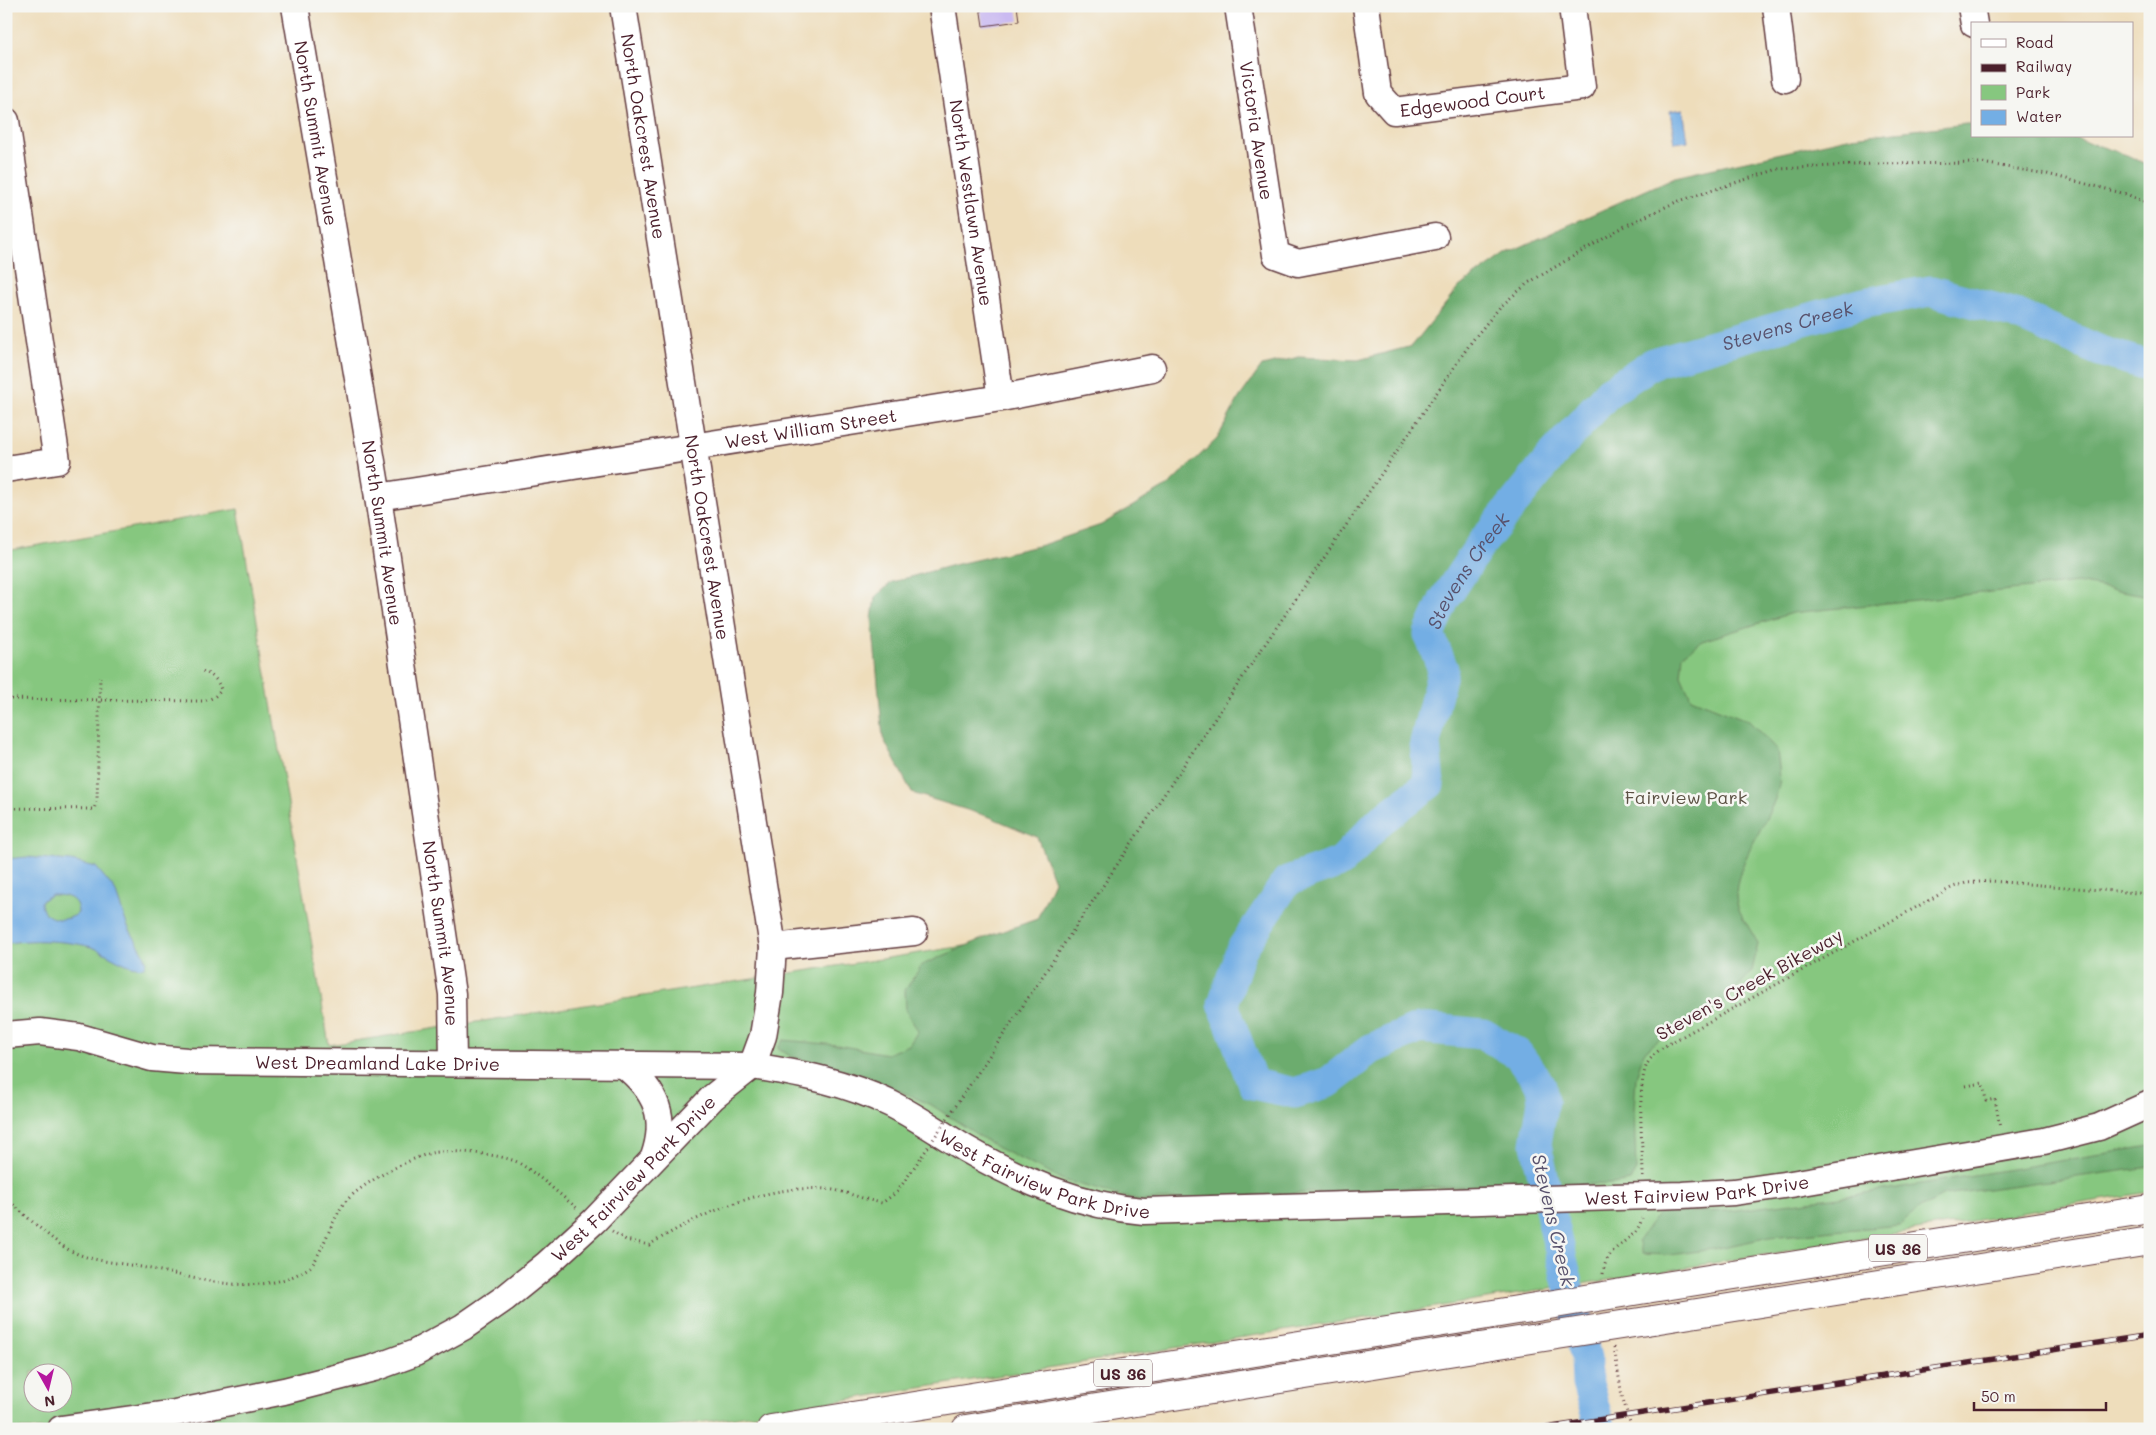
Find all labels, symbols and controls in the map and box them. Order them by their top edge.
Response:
legend [1971,22,2134,138]
street label: North Oakcrest Avenue [616,32,672,241]
text: Road [2016,32,2053,52]
street label: North Summit Avenue [289,39,344,227]
text: Railway [2016,56,2072,76]
street label: Victoria Avenue [1235,59,1279,202]
street label: Edgewood Court [1398,80,1547,122]
text: Park [2016,82,2050,102]
street label: North Westlawn Avenue [944,98,999,308]
text: Water [2016,106,2062,126]
water label: Stevens Creek [1719,294,1857,355]
street label: West William Street [723,403,898,454]
street label: North Oakcrest Avenue [680,433,736,642]
street label: North Summit Avenue [357,438,409,627]
water label: Stevens Creek [1420,506,1515,633]
park label: Fairview Park [1625,785,1747,809]
street label: North Summit Avenue [417,839,464,1026]
street label: Steven's Creek Bikeway [1651,923,1847,1045]
street label: West Dreamland Lake Drive [255,1050,500,1076]
street label: West Fairview Park Drive [545,1090,721,1267]
street label: West Fairview Park Drive [935,1123,1150,1223]
water label: Stevens Creek [1527,1151,1582,1290]
street label: West Fairview Park Drive [1584,1169,1811,1210]
road number: US 36 [1869,1234,1927,1262]
road number: US 36 [1094,1360,1152,1386]
north arrow [22,1362,72,1412]
scale bar [1974,1380,2106,1412]
text: 50 m [1981,1386,2016,1406]
text: N [43,1391,56,1412]

